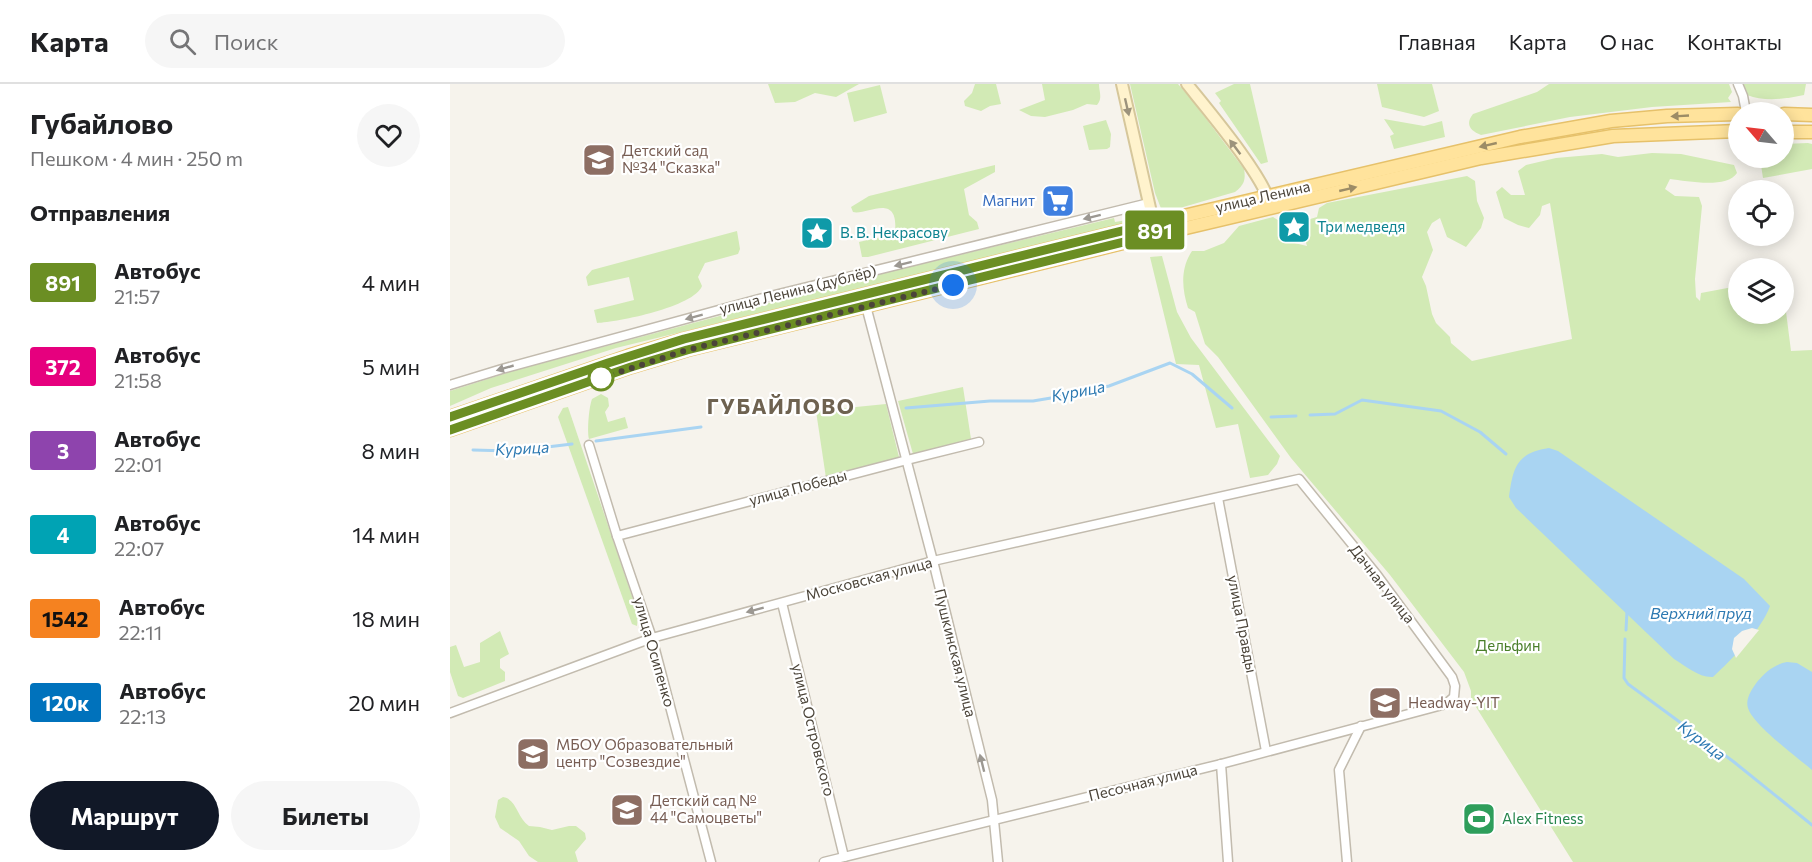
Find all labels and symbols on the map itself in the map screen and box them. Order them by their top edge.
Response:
one-way arrow [1122,98,1132,116]
north arrow [1728,102,1794,168]
one-way arrow [1671,111,1690,120]
one-way arrow [1230,140,1242,155]
one-way arrow [1478,140,1497,150]
place label: Детский сад №34 "Сказка" [622,141,720,176]
school or university icon: Детский сад №34 "Сказка" [581,142,617,178]
street label: улица Ленина [1214,176,1312,216]
supermarket icon: Магнит [1040,183,1076,219]
one-way arrow [1339,183,1357,193]
place label: Магнит [982,191,1035,209]
place icon: Три медведя [1276,209,1312,245]
line badge: 891 [1120,210,1190,250]
one-way arrow [1083,213,1101,222]
place icon: В. В. Некрасову [799,215,835,251]
place label: Три медведя [1317,217,1405,235]
place label: В. В. Некрасову [840,223,948,241]
one-way arrow [894,259,912,269]
street label: улица Ленина (дублёр) [717,261,878,317]
your location [938,270,968,300]
one-way arrow [684,313,702,322]
one-way arrow [496,364,514,373]
unlabelled marker [588,365,614,391]
water label: Курица [1049,376,1106,405]
district label: ГУБАЙЛОВО [707,393,855,418]
water label: Курица [494,437,550,458]
street label: улица Победы [747,465,849,509]
street label: Дачная улица [1346,540,1419,627]
street label: Московская улица [803,552,934,604]
street label: улица Правды [1225,573,1261,674]
street label: Пушкинская улица [931,587,981,719]
street label: улица Осипенко [631,595,679,709]
water label: Верхний пруд [1650,603,1752,622]
one-way arrow [746,606,764,616]
park label: Дельфин [1475,636,1541,654]
street label: улица Островского [789,662,839,798]
school or university icon: Headway-YIT [1367,685,1403,721]
place label: Headway-YIT [1408,693,1500,711]
water label: Курица [1675,716,1730,764]
place label: МБОУ Образовательный центр "Созвездие" [556,735,733,770]
school or university icon: МБОУ Образовательный центр "Созвездие" [515,736,551,772]
one-way arrow [977,754,987,772]
street label: Песочная улица [1086,760,1199,804]
place label: Детский сад № 44 "Самоцветы" [650,791,762,826]
school or university icon: Детский сад № 44 "Самоцветы" [609,792,645,828]
sports icon: Alex Fitness [1461,801,1497,837]
place label: Alex Fitness [1502,809,1584,827]

